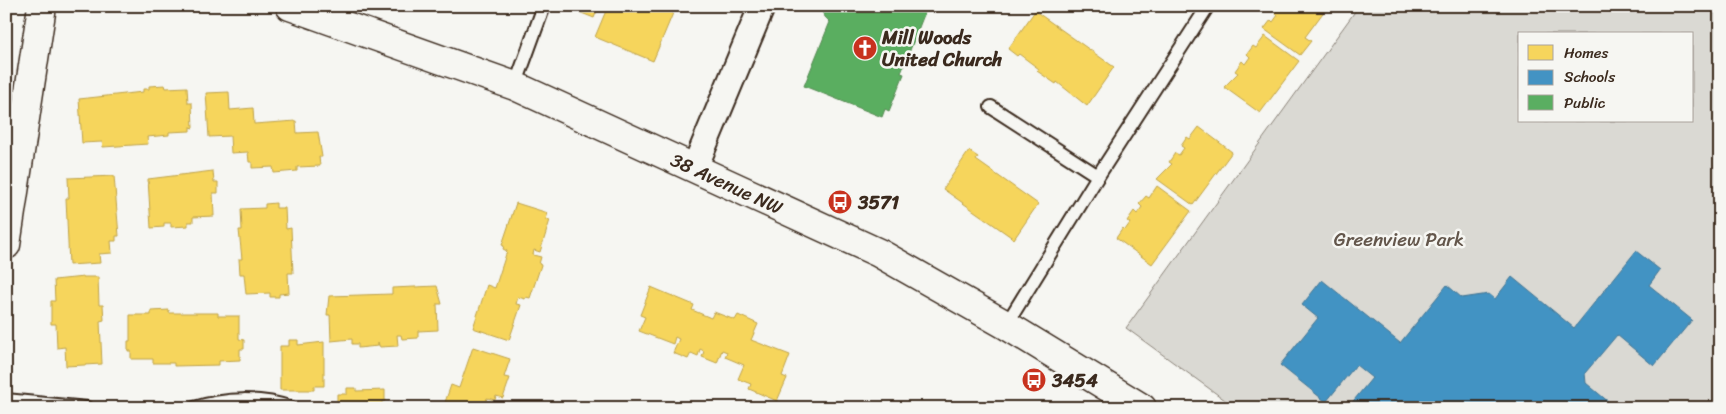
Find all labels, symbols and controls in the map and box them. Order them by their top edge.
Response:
place label: Mill Woods United Church [881,21,1002,76]
legend [1518,32,1694,122]
church icon: Mill Woods United Church [852,35,878,61]
text: Homes [1564,40,1608,66]
text: Schools [1564,64,1615,90]
text: Public [1564,90,1606,116]
street label: 38 Avenue NW [665,144,789,224]
place label: 3571 [857,186,899,219]
bus stop icon: 3571 [827,189,853,215]
park label: Greenview Park [1334,223,1464,256]
place label: 3454 [1051,364,1098,397]
bus stop icon: 3454 [1021,367,1047,393]

